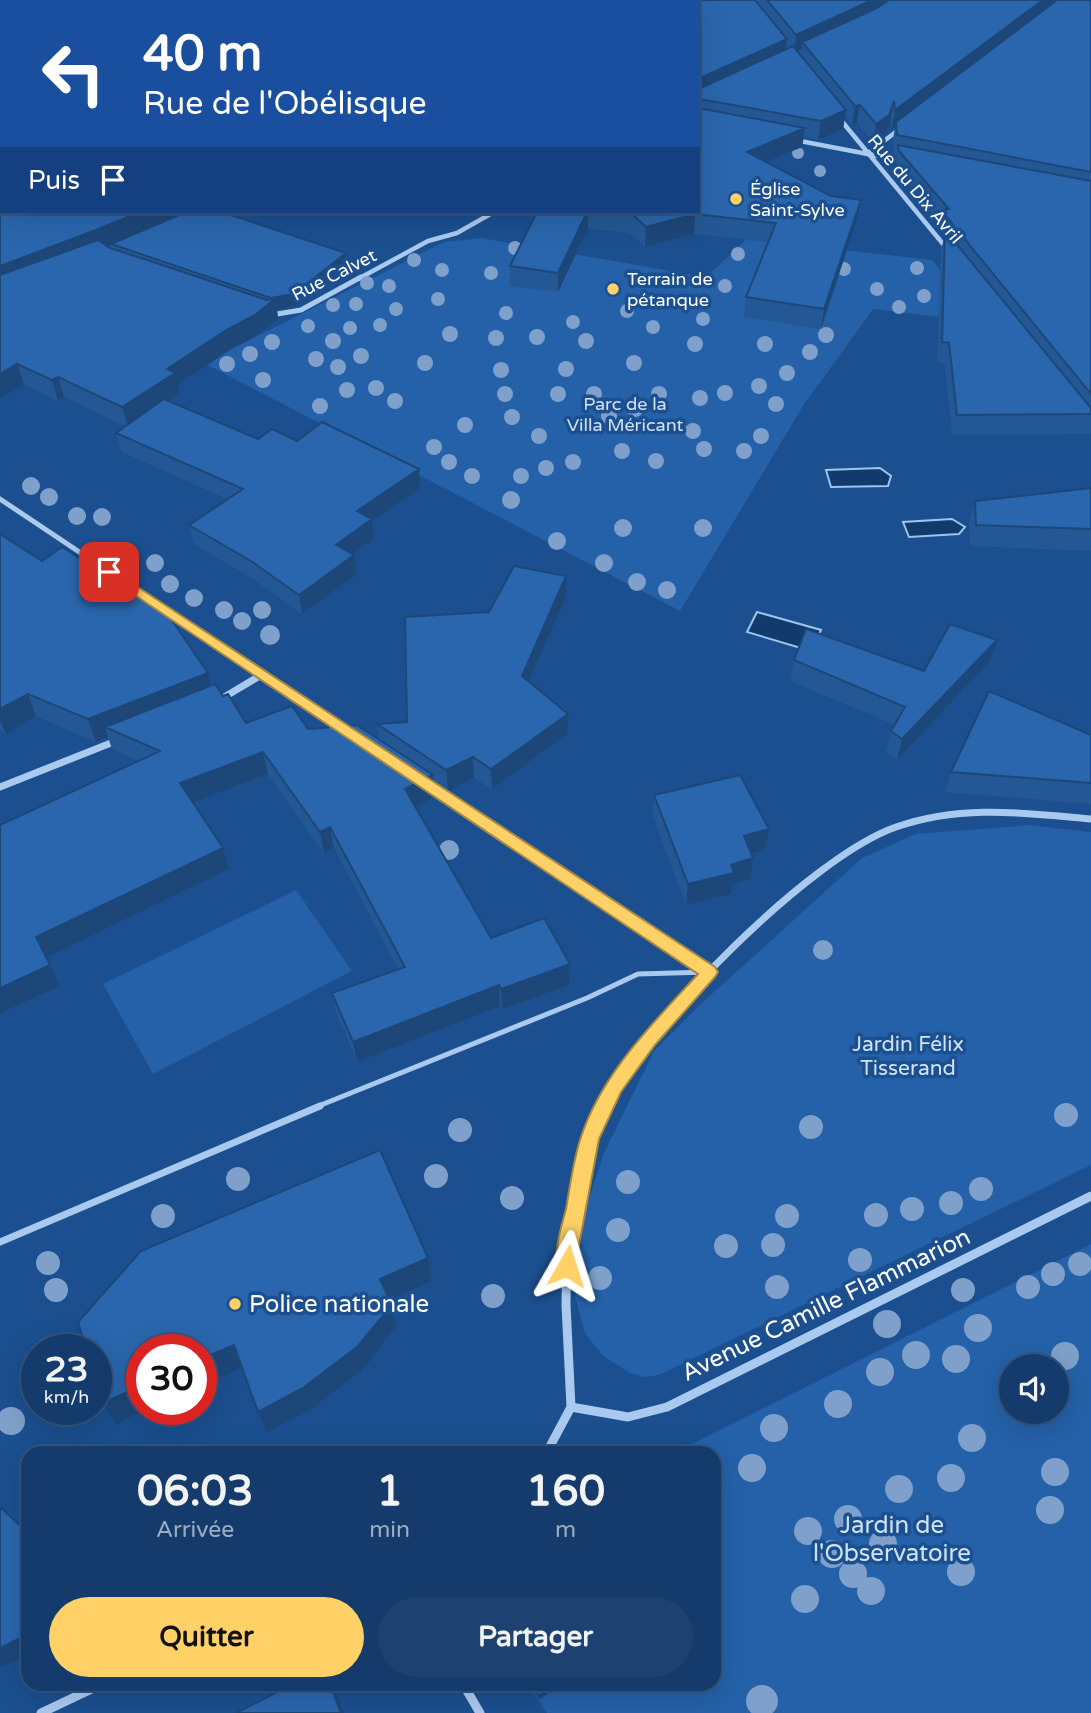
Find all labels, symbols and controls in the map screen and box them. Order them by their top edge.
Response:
text: 40 m [143,25,262,84]
icon: left [28,28,119,119]
text: Rue de l'Obélisque [143,85,427,123]
street label: Rue du Dix Avril [863,130,967,248]
icon: arrive [94,161,132,199]
text: Puis [28,165,80,196]
place label: Église Saint-Sylve [750,178,845,221]
marker: Église Saint-Sylve [728,191,744,207]
street label: Rue Calvet [288,244,380,306]
place label: Terrain de pétanque [627,268,713,311]
marker: Terrain de pétanque [605,281,621,297]
park label: Parc de la Villa Méricant [567,393,683,436]
pin [79,542,139,602]
icon: arrive [90,553,128,591]
park label: Jardin Félix Tisserand [852,1032,964,1081]
street label: Avenue Camille Flammarion [677,1222,975,1388]
position arrow [530,1229,604,1303]
place label: Police nationale [249,1290,429,1319]
marker: Police nationale [227,1296,243,1312]
speed limit sign: 30 [126,1334,217,1425]
text: 23 [45,1349,88,1391]
map controls [999,1354,1069,1424]
button: sound [999,1354,1069,1424]
text: km/h [44,1386,89,1408]
text: 06:03 [137,1466,253,1517]
text: 1 [376,1466,403,1517]
text: 160 [526,1466,605,1517]
park label: Jardin de l'Observatoire [813,1511,971,1568]
text: Arrivée [156,1516,234,1544]
text: min [369,1516,410,1544]
text: m [555,1516,576,1544]
button: Quitter [49,1597,364,1677]
button: Partager [378,1597,693,1677]

